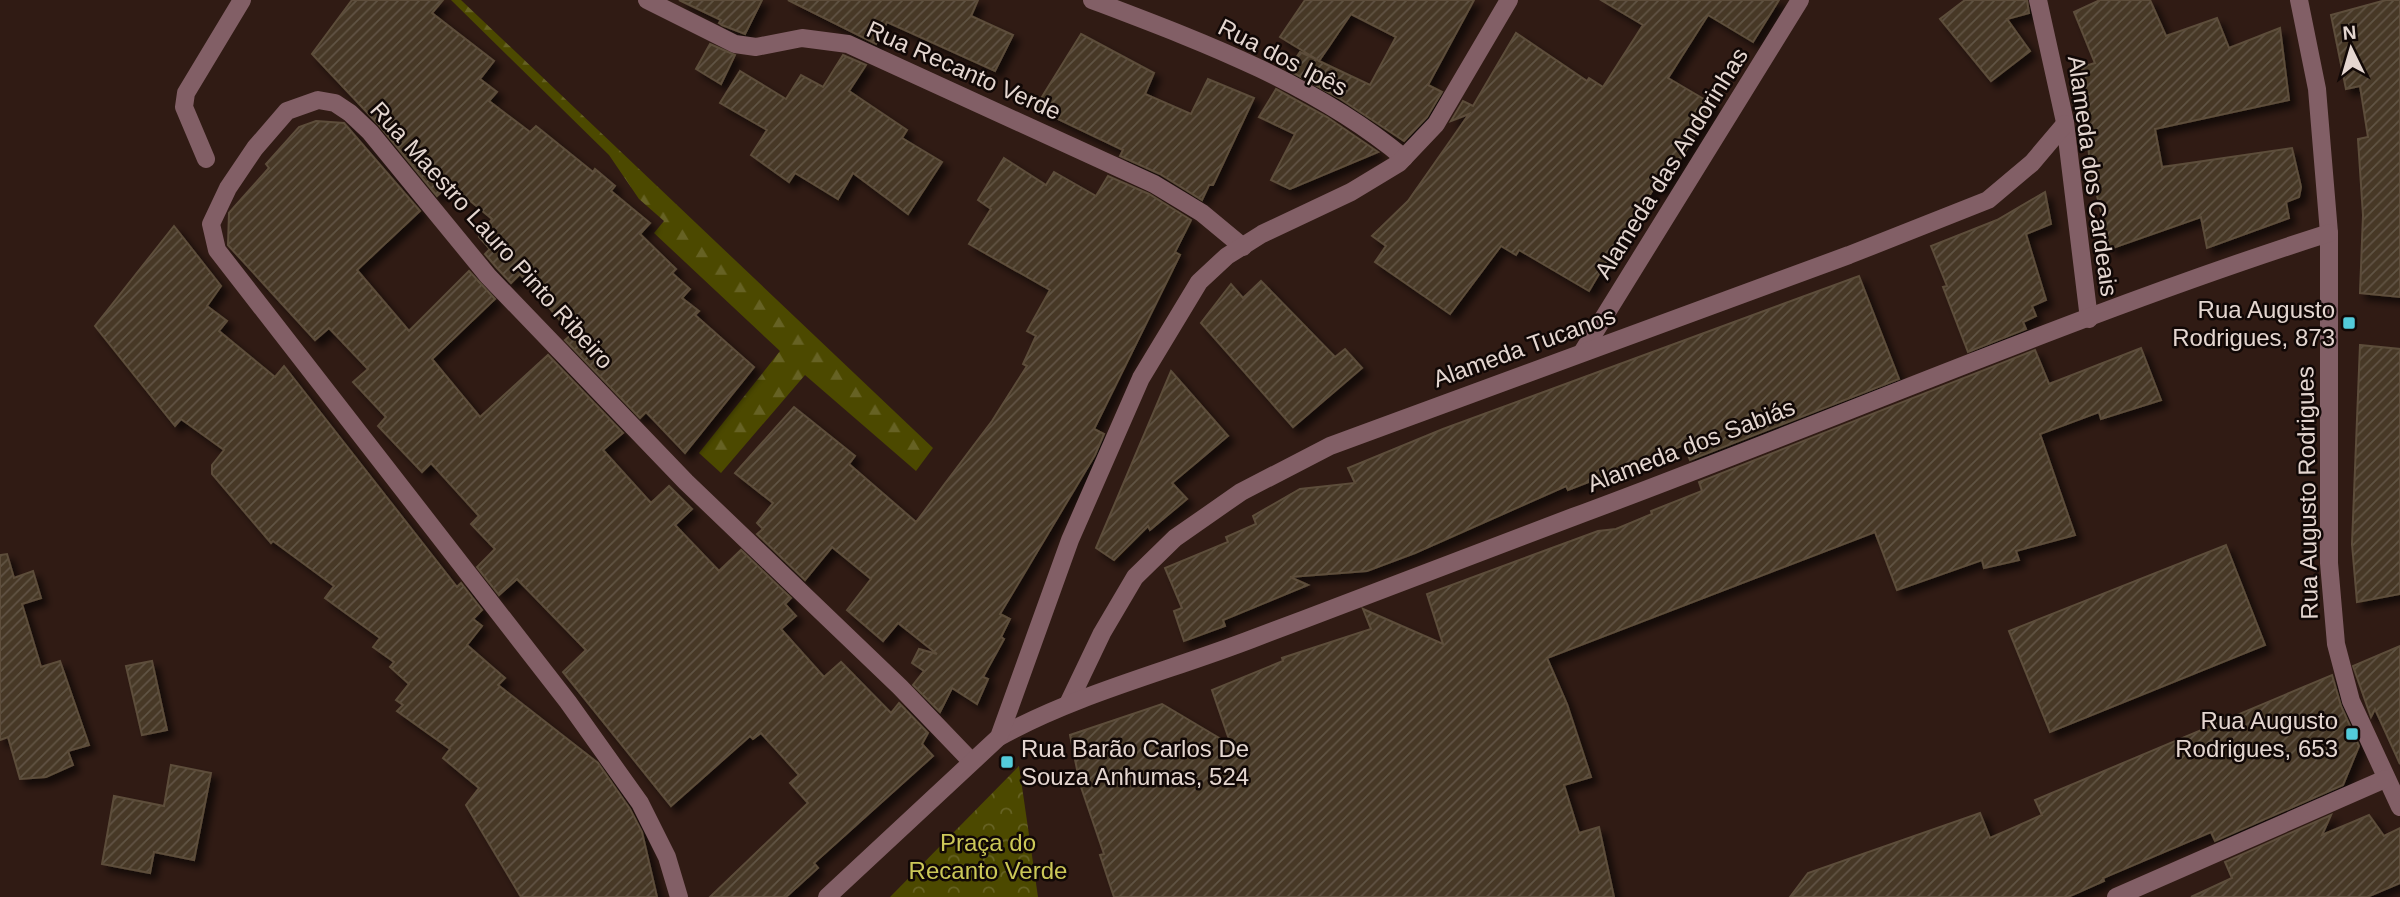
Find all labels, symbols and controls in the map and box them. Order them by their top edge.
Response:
street label: Rua dos Ipês [1214,13,1352,101]
north arrow [2316,14,2386,84]
street label: Rua Recanto Verde [863,15,1065,125]
text: N [2342,22,2357,44]
street label: Alameda das Andorinhas [1589,43,1753,283]
street label: Alameda dos Cardeais [2063,54,2123,298]
street label: Rua Maestro Lauro Pinto Ribeiro [365,96,619,374]
place label: Rua Augusto Rodrigues, 873 [2172,296,2335,351]
street label: Alameda Tucanos [1429,301,1619,393]
marker: Rua Augusto Rodrigues, 873 [2341,315,2357,331]
street label: Rua Augusto Rodrigues [2291,366,2323,620]
street label: Alameda dos Sabiás [1583,393,1799,497]
place label: Rua Augusto Rodrigues, 653 [2175,707,2338,762]
marker: Rua Augusto Rodrigues, 653 [2344,726,2360,742]
place label: Rua Barão Carlos De Souza Anhumas, 524 [1021,735,1249,790]
marker: Rua Barão Carlos De Souza Anhumas, 524 [999,754,1015,770]
park label: Praça do Recanto Verde [909,829,1067,884]

